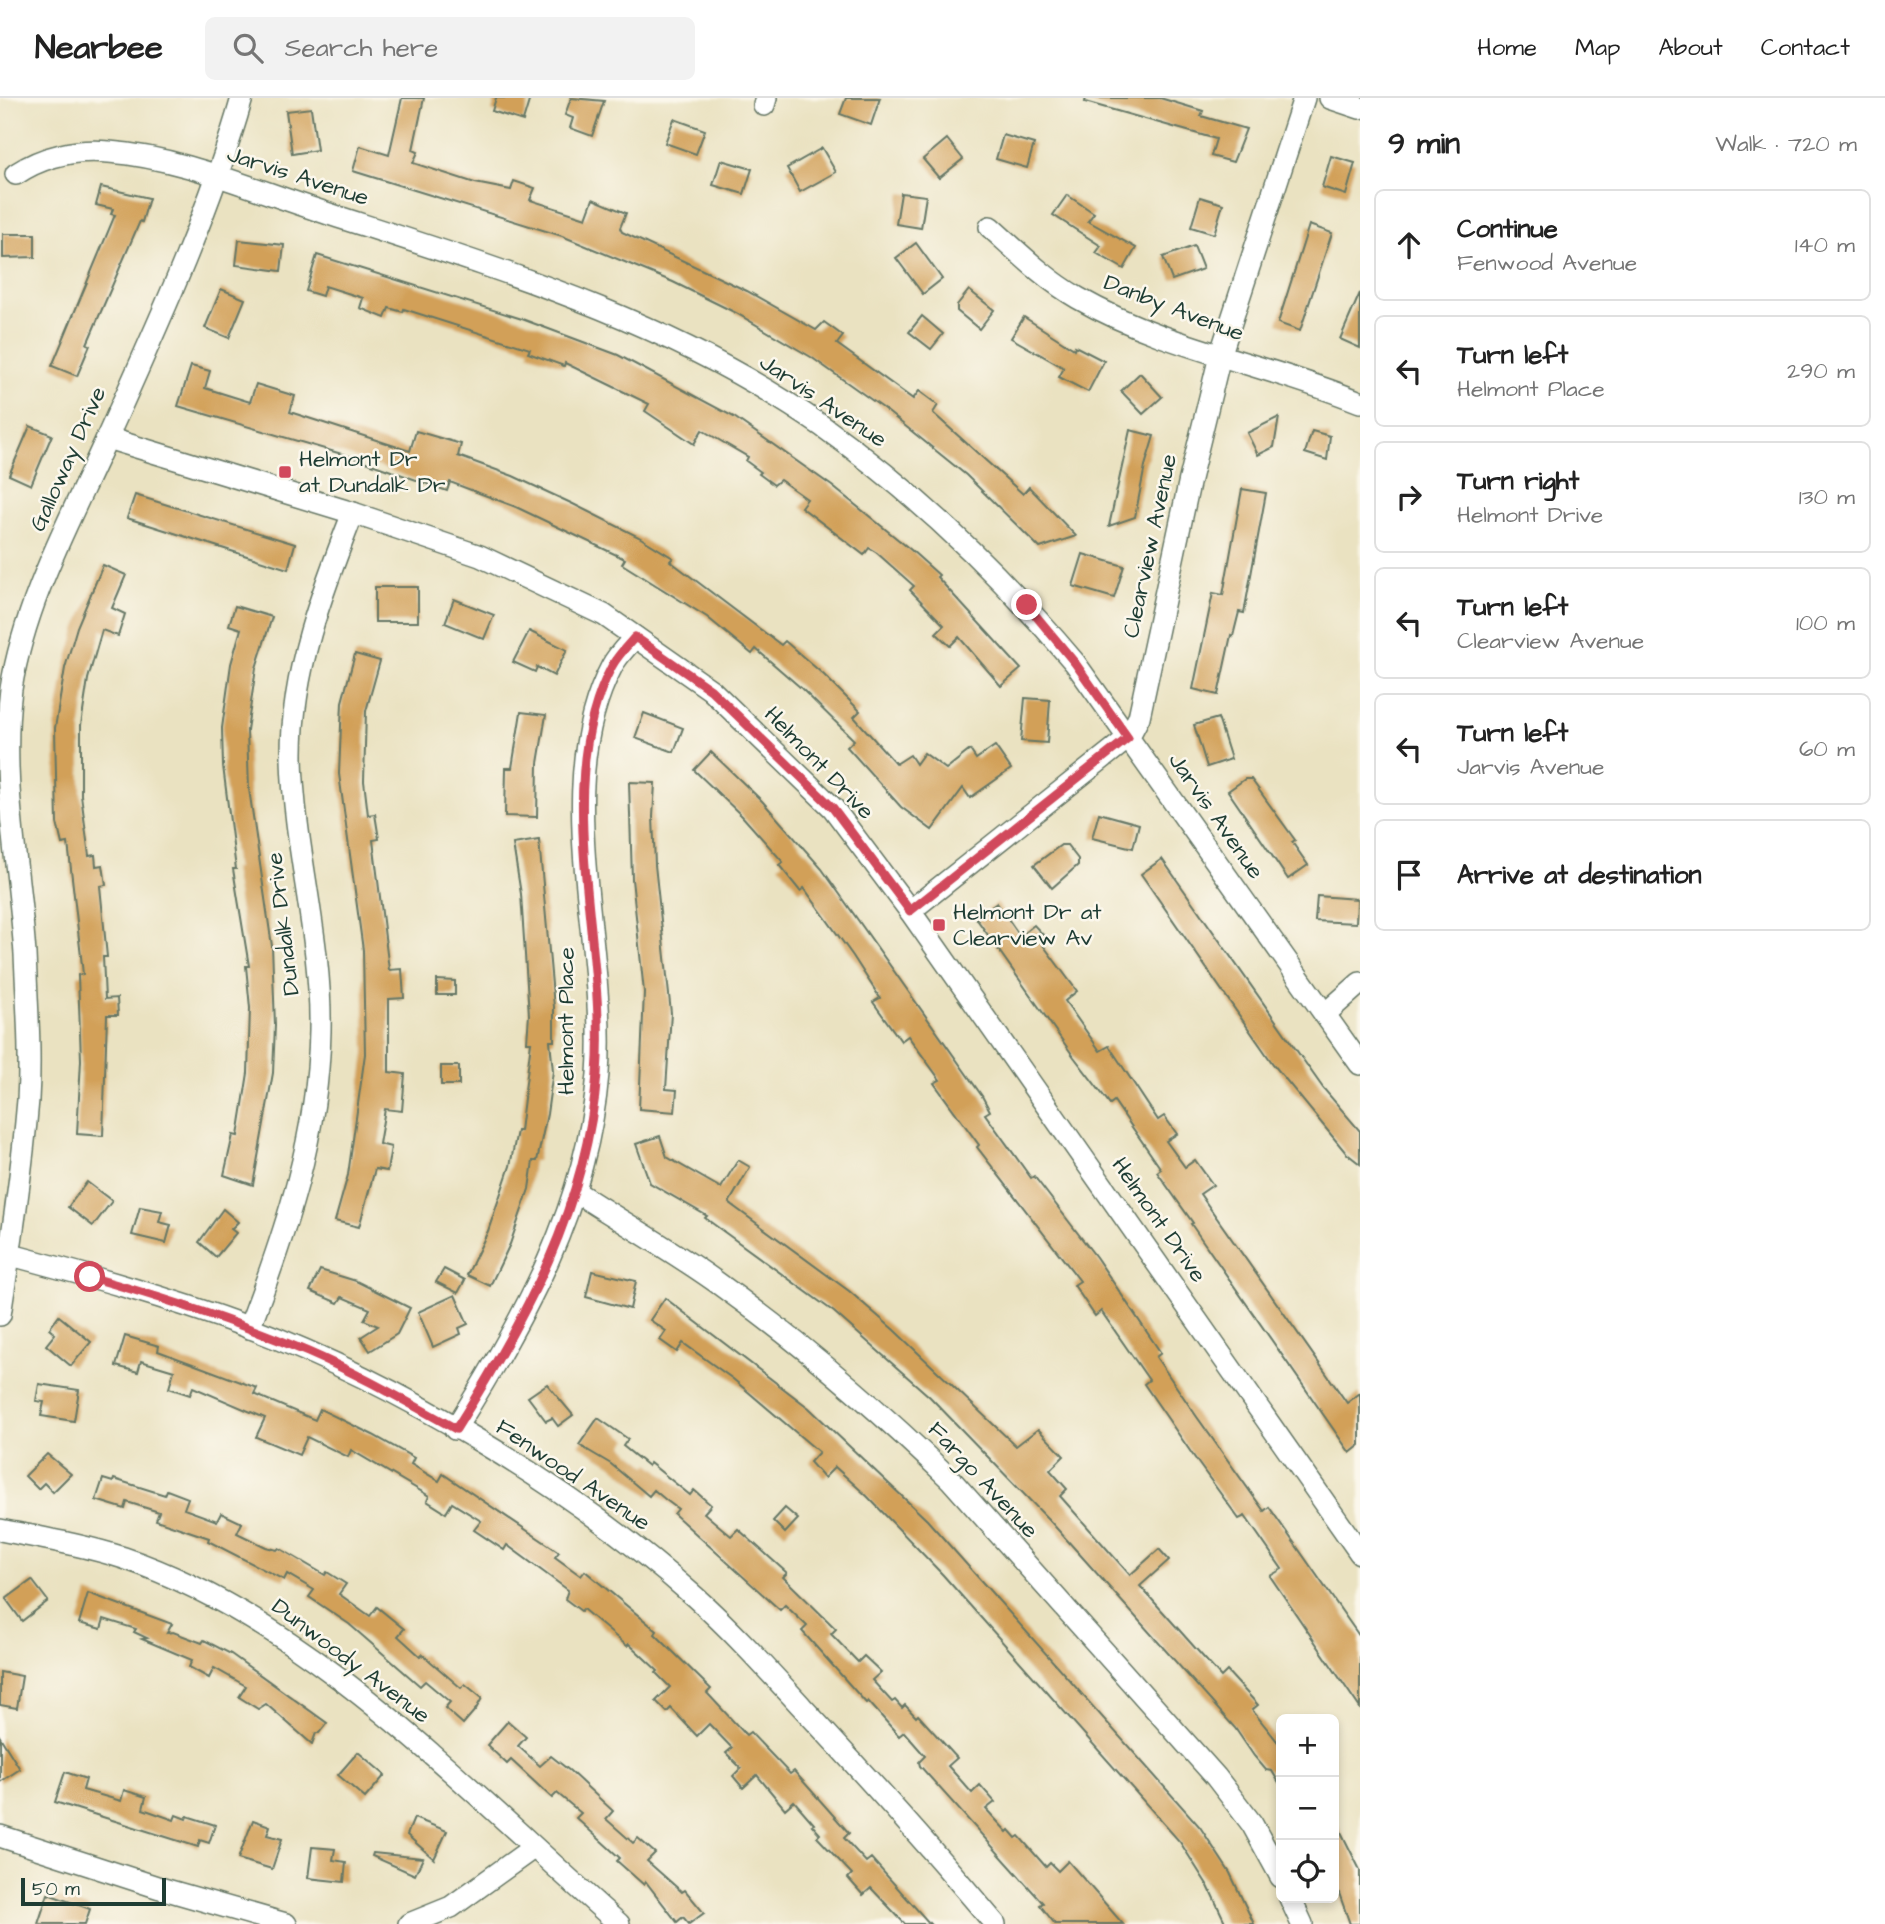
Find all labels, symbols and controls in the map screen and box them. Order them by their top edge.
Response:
search box [205,17,695,80]
text: Nearbee [35,25,163,71]
icon: search [229,29,267,67]
text: Search here [285,30,438,66]
text: Home [1477,31,1537,65]
text: Map [1575,31,1620,65]
text: About [1658,31,1723,65]
text: Contact [1761,31,1850,65]
text: 9 min [1388,123,1460,165]
text: Walk · 720 m [1715,128,1857,160]
street label: Jarvis Avenue [223,138,373,214]
text: Continue [1457,211,1558,247]
icon: ahead [1390,226,1428,264]
text: 140 m [1795,229,1855,261]
text: Fenwood Avenue [1457,247,1637,279]
street label: Danby Avenue [1099,267,1249,350]
text: Turn left [1457,337,1568,373]
street label: Jarvis Avenue [753,347,893,455]
icon: left [1390,352,1428,390]
text: 290 m [1787,355,1855,387]
text: Helmont Place [1457,373,1605,405]
street label: Galloway Drive [22,382,115,537]
place label: Helmont Dr at Dundalk Dr [299,443,446,501]
street label: Clearview Avenue [1115,451,1185,641]
text: Turn right [1457,463,1579,499]
marker: Helmont Dr at Dundalk Dr [277,464,293,480]
icon: right [1390,478,1428,516]
text: 130 m [1799,481,1855,513]
text: Helmont Drive [1457,499,1603,531]
route end [1011,589,1042,620]
text: Turn left [1457,589,1568,625]
icon: left [1390,604,1428,642]
text: 100 m [1796,607,1855,639]
text: Clearview Avenue [1457,625,1644,657]
street label: Helmont Drive [757,699,881,827]
text: Turn left [1457,715,1568,751]
icon: left [1390,730,1428,768]
text: 60 m [1799,733,1855,765]
street label: Jarvis Avenue [1161,746,1271,886]
text: Jarvis Avenue [1457,751,1604,783]
street label: Dundalk Drive [258,851,308,997]
icon: arrive [1390,856,1428,894]
text: Arrive at destination [1457,857,1702,893]
place label: Helmont Dr at Clearview Av [953,896,1102,954]
marker: Helmont Dr at Clearview Av [931,917,947,933]
street label: Helmont Place [550,947,582,1095]
street label: Helmont Drive [1104,1151,1214,1289]
route start [74,1261,105,1292]
street label: Fenwood Avenue [489,1411,657,1539]
street label: Fargo Avenue [920,1415,1046,1546]
street label: Dunwoody Avenue [265,1591,437,1732]
map controls [1276,1714,1339,1903]
button: + [1276,1714,1339,1777]
button: − [1276,1777,1339,1840]
button: locate [1276,1840,1339,1903]
scale bar [21,1875,166,1907]
text: 50 m [32,1876,80,1903]

